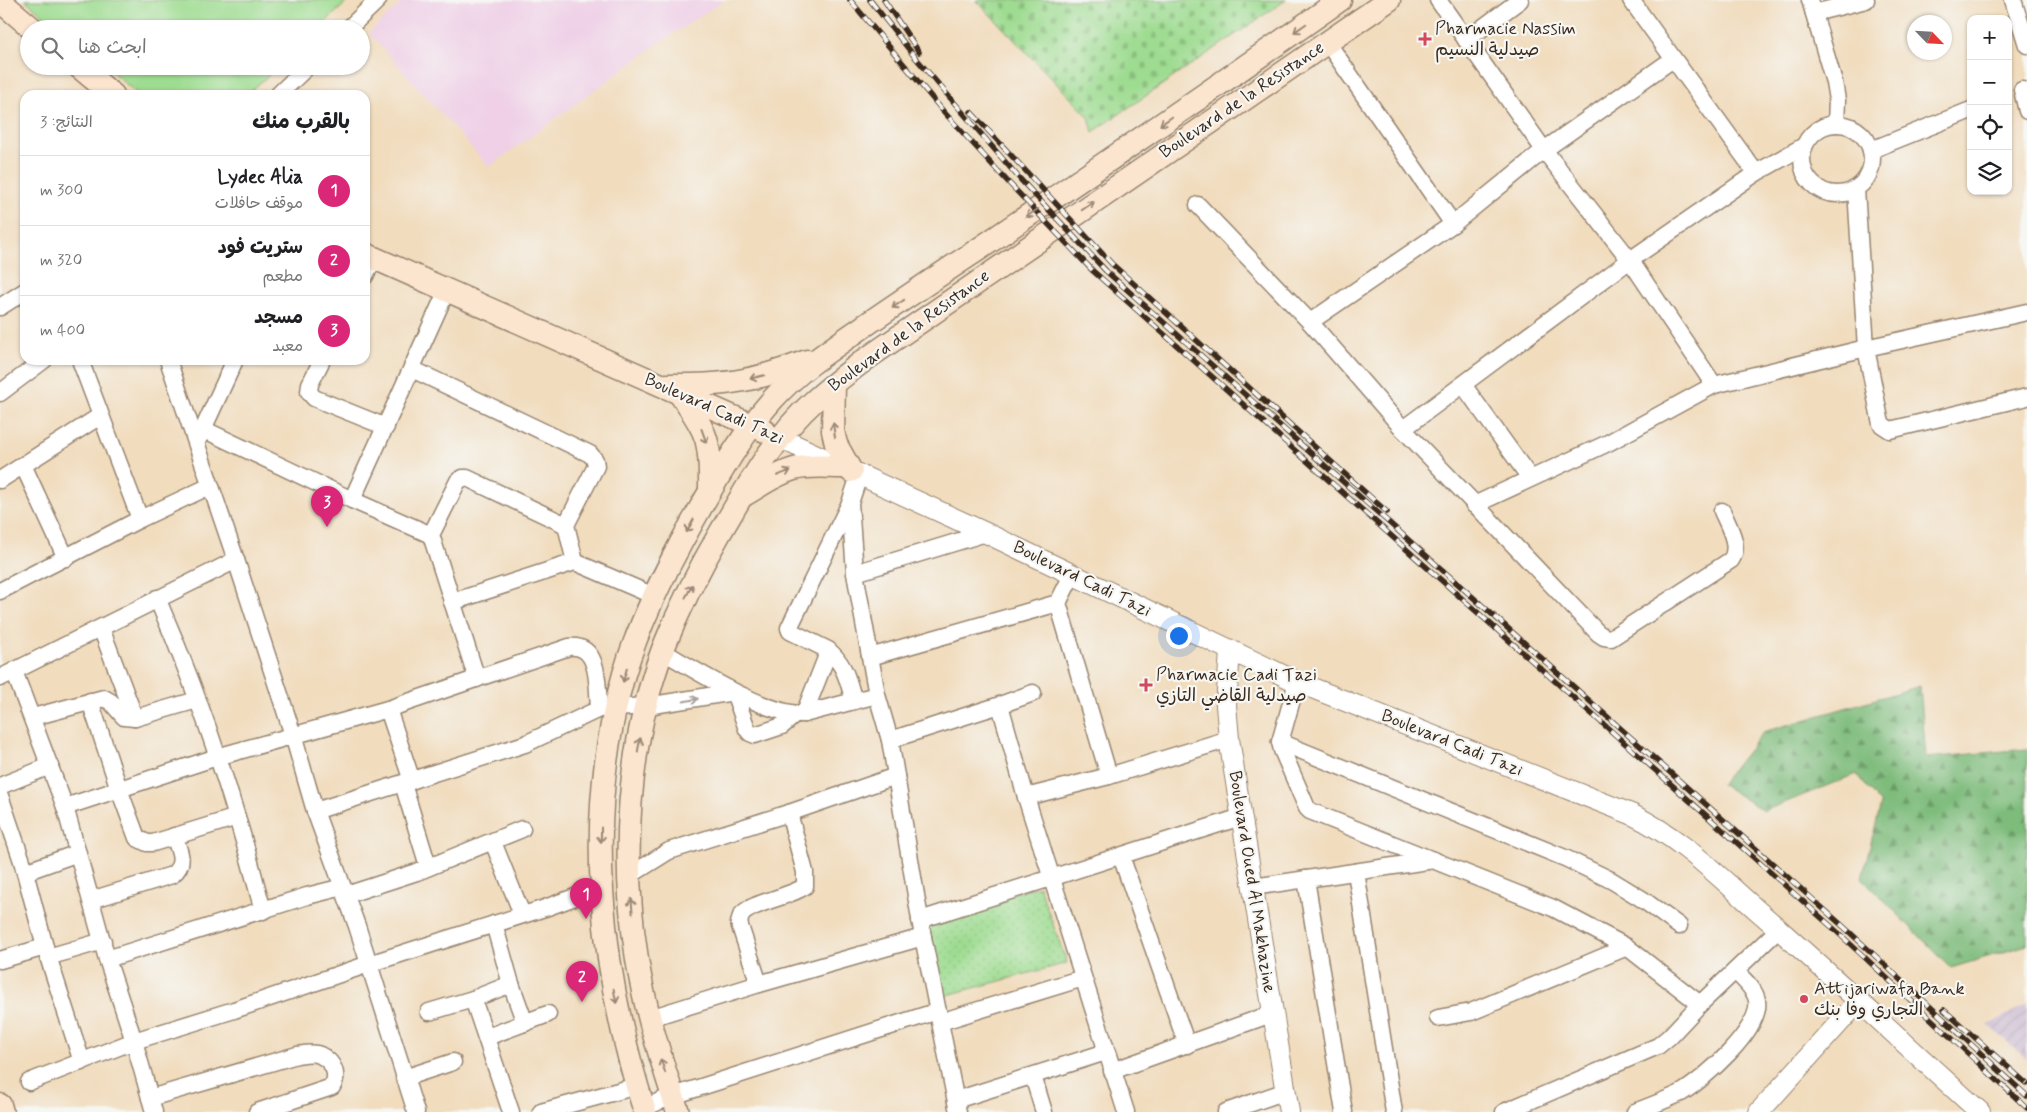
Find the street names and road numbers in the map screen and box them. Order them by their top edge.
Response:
street label: Boulevard de la Resistance [1155,36,1329,164]
street label: Boulevard de la Resistance [823,264,995,398]
street label: Boulevard Cadi Tazi [640,367,788,451]
street label: Boulevard Cadi Tazi [1009,535,1155,623]
street label: Boulevard Cadi Tazi [1378,704,1526,782]
street label: Boulevard Oued Al Makhazine [1223,769,1281,995]

